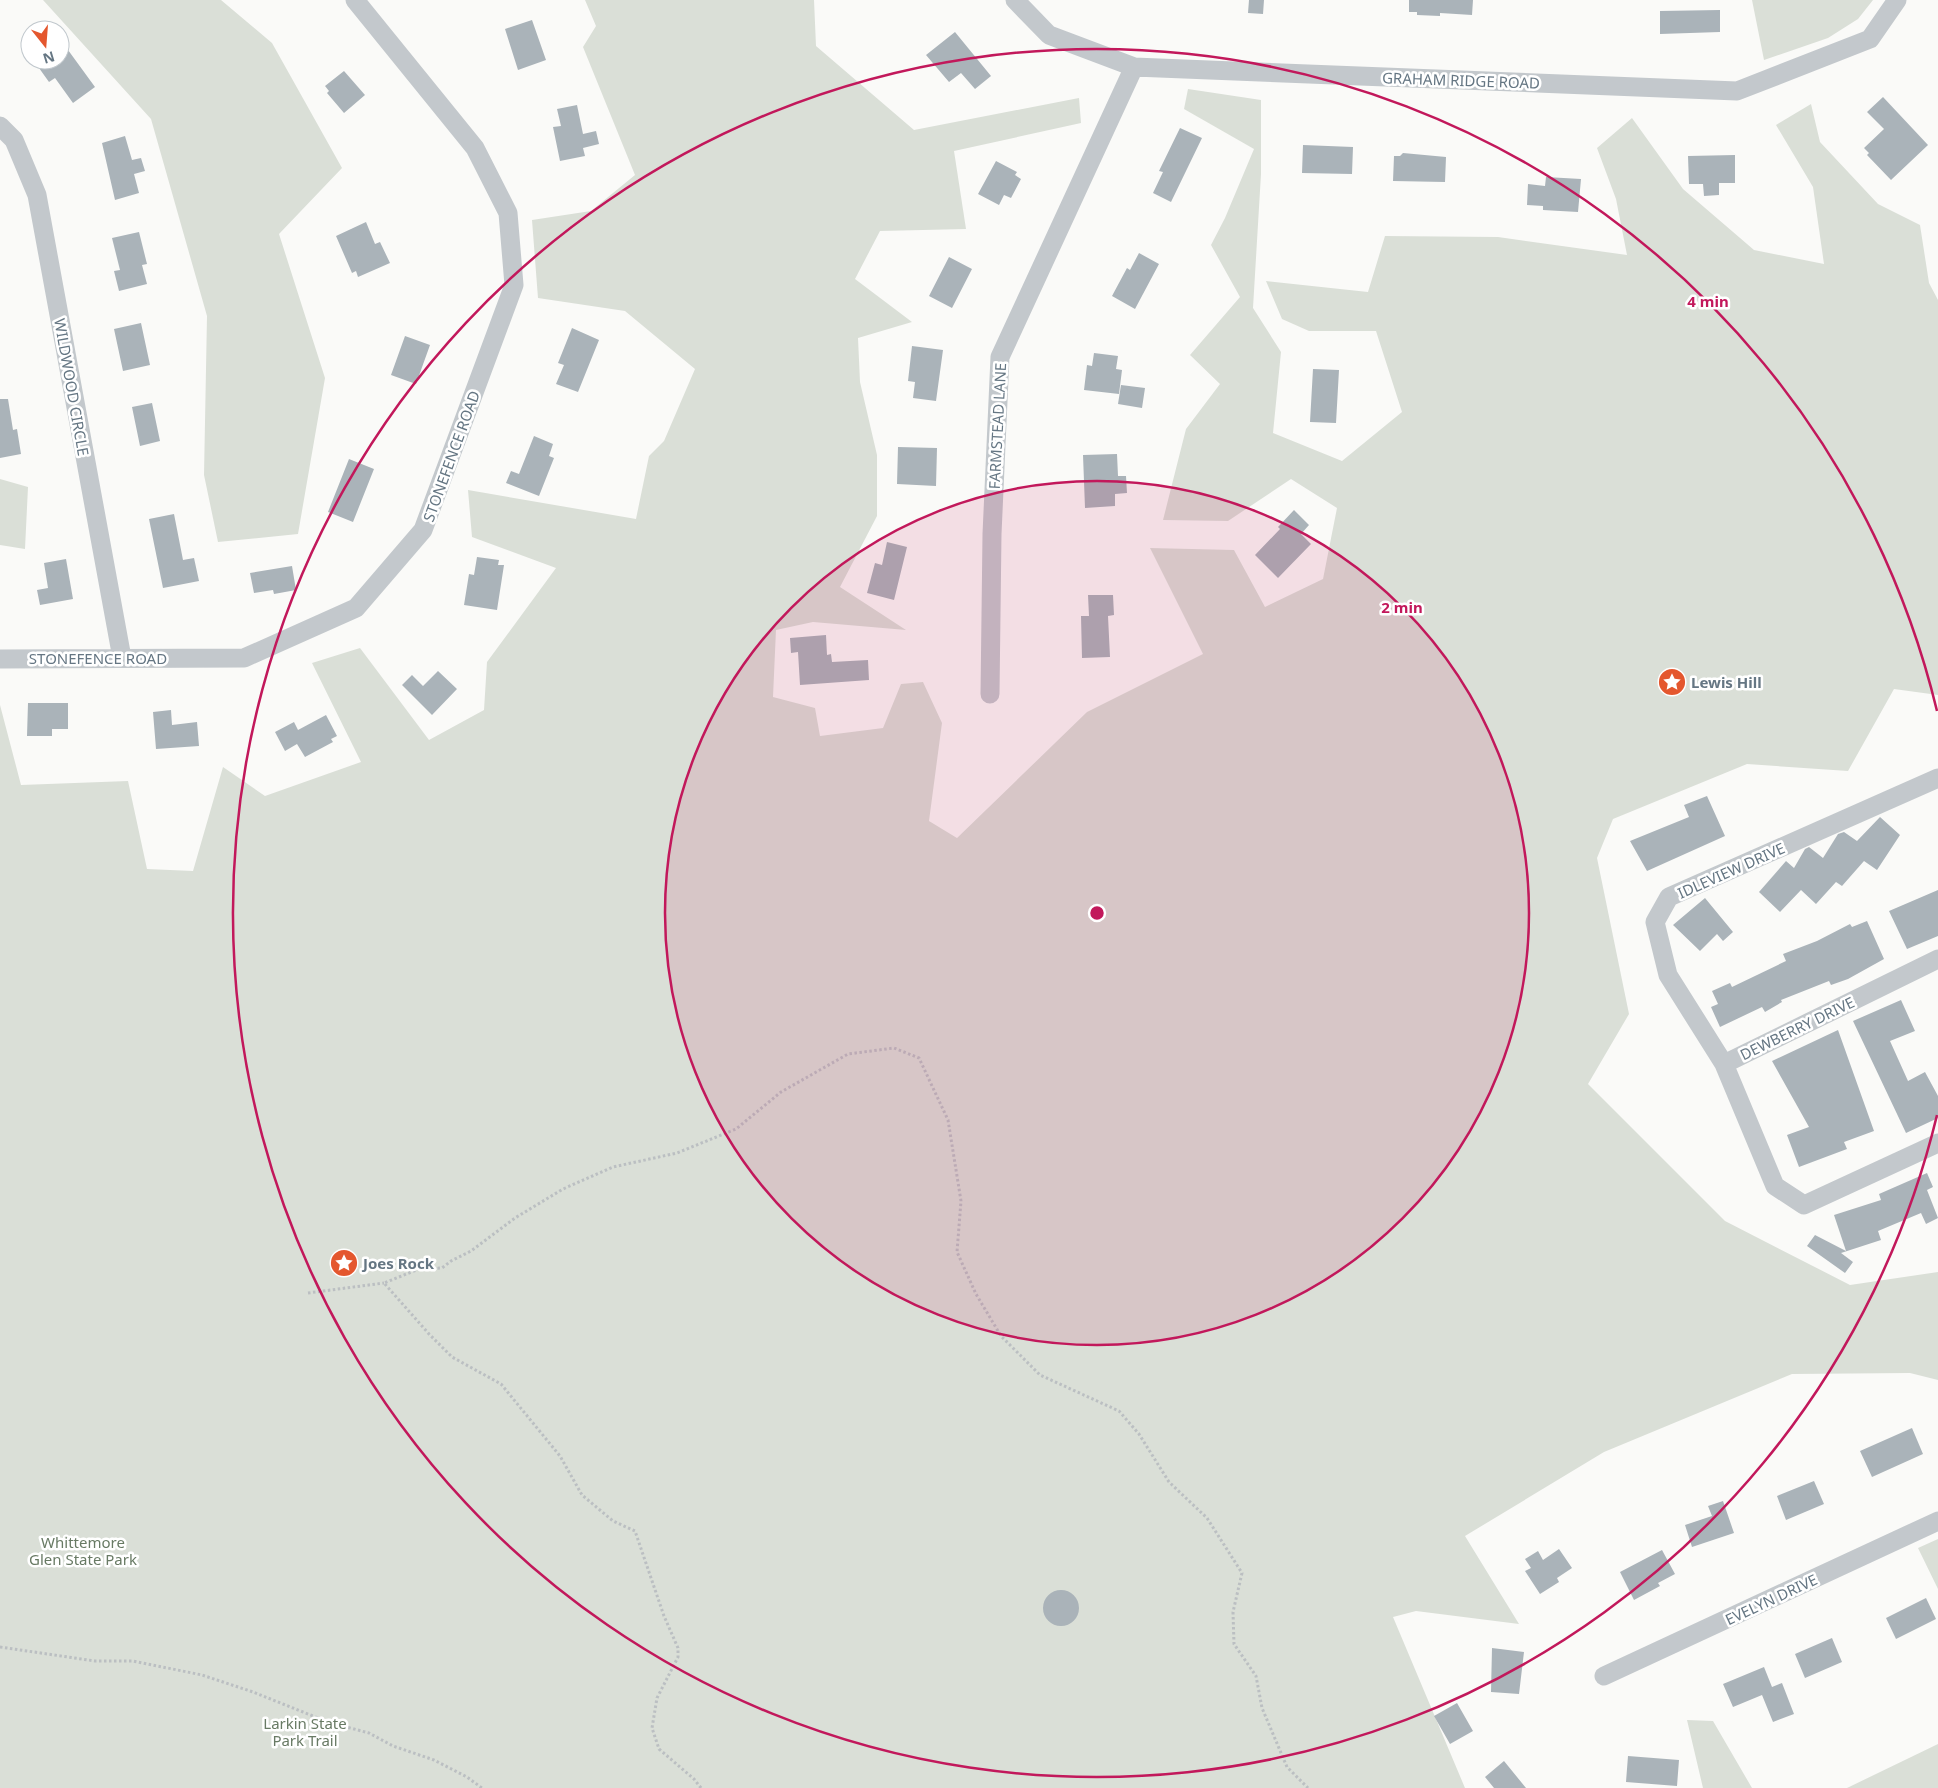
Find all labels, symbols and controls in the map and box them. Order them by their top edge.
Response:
north arrow [20,20,70,70]
text: N [41,47,57,69]
street label: GRAHAM RIDGE ROAD [1382,67,1540,93]
text: 4 min [1687,291,1729,311]
street label: WILDWOOD CIRCLE [50,317,94,457]
street label: FARMSTEAD LANE [984,362,1010,490]
street label: STONEFENCE ROAD [418,388,484,524]
text: 2 min [1381,597,1423,617]
street label: STONEFENCE ROAD [29,648,167,668]
place icon: Lewis Hill [1657,667,1687,697]
place label: Lewis Hill [1691,672,1762,692]
street label: IDLEVIEW DRIVE [1674,837,1788,903]
centre of rings [1088,904,1106,922]
street label: DEWBERRY DRIVE [1736,992,1858,1064]
place icon: Joes Rock [329,1248,359,1278]
place label: Joes Rock [361,1253,435,1273]
park label: Whittemore Glen State Park [29,1532,137,1569]
street label: EVELYN DRIVE [1722,1569,1820,1629]
park label: Larkin State Park Trail [263,1713,347,1750]

